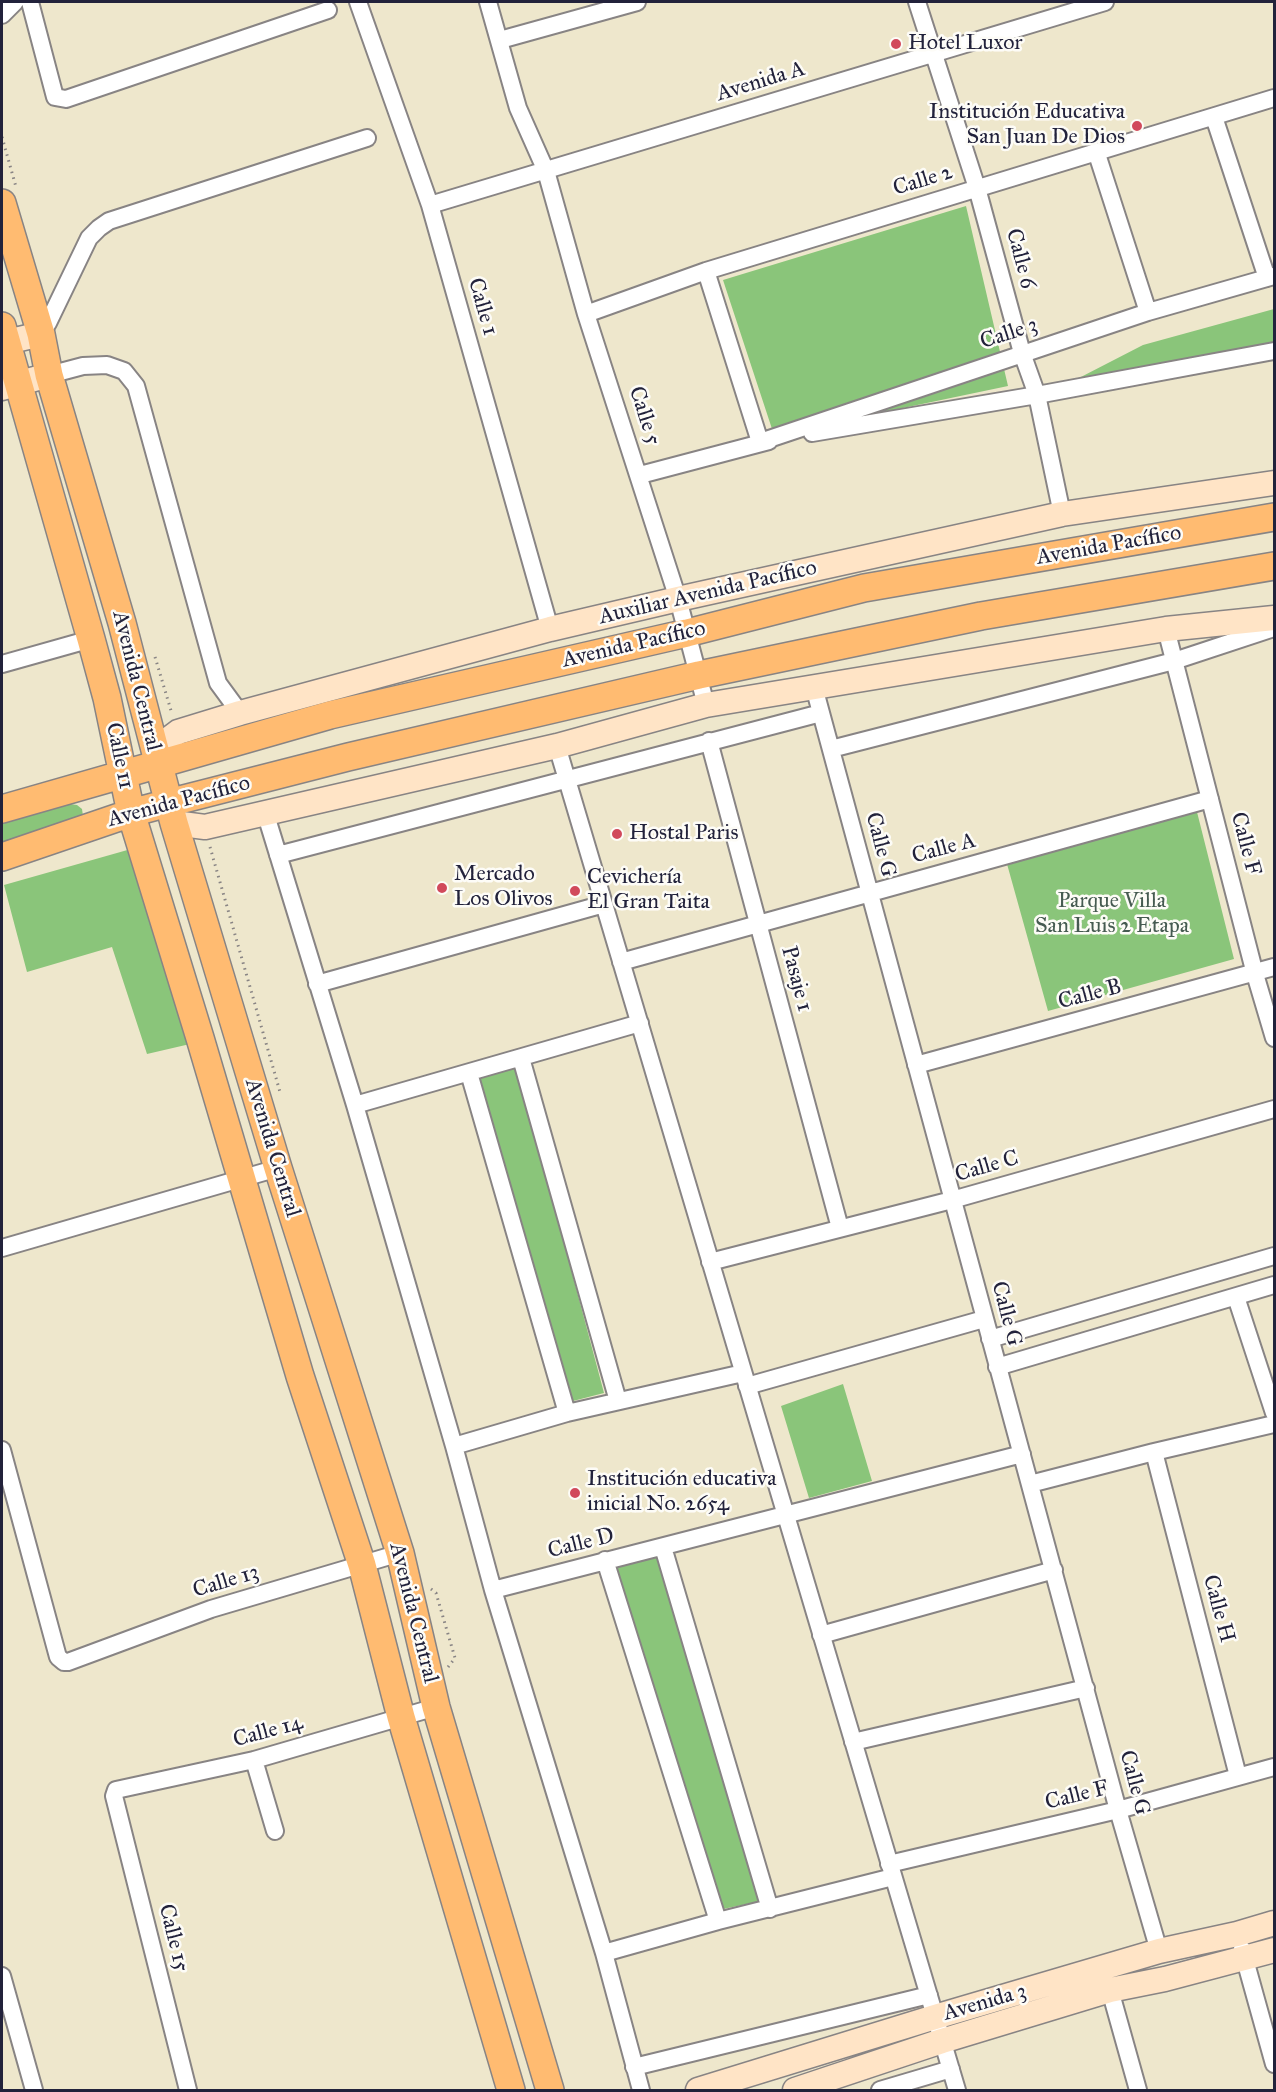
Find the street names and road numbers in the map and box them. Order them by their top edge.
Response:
street label: Avenida A [714,56,808,108]
street label: Calle 2 [890,159,956,203]
street label: Calle 6 [999,226,1041,292]
street label: Calle 1 [461,275,503,339]
street label: Calle 3 [977,312,1041,356]
street label: Calle 5 [622,383,666,449]
street label: Avenida Pacífico [1035,520,1183,572]
street label: Auxiliar Avenida Pacífico [596,555,820,631]
street label: Avenida Central [106,608,166,754]
street label: Avenida Pacífico [560,616,708,674]
street label: Calle 11 [99,720,139,792]
street label: Avenida Pacífico [105,770,253,834]
street label: Calle F [1224,809,1266,879]
street label: Calle G [859,810,901,880]
street label: Calle A [909,828,979,870]
street label: Pasaje 1 [775,943,817,1015]
street label: Calle B [1055,974,1125,1016]
street label: Avenida Central [238,1075,306,1221]
street label: Calle C [952,1145,1022,1189]
street label: Calle G [985,1279,1027,1349]
street label: Calle D [545,1523,617,1565]
street label: Avenida Central [383,1540,443,1686]
street label: Calle 13 [190,1560,262,1604]
street label: Calle H [1196,1572,1240,1646]
street label: Calle 14 [230,1710,306,1754]
street label: Calle G [1113,1748,1155,1818]
street label: Calle F [1043,1775,1111,1817]
street label: Calle 15 [152,1901,194,1975]
street label: Avenida 3 [940,1979,1030,2027]

